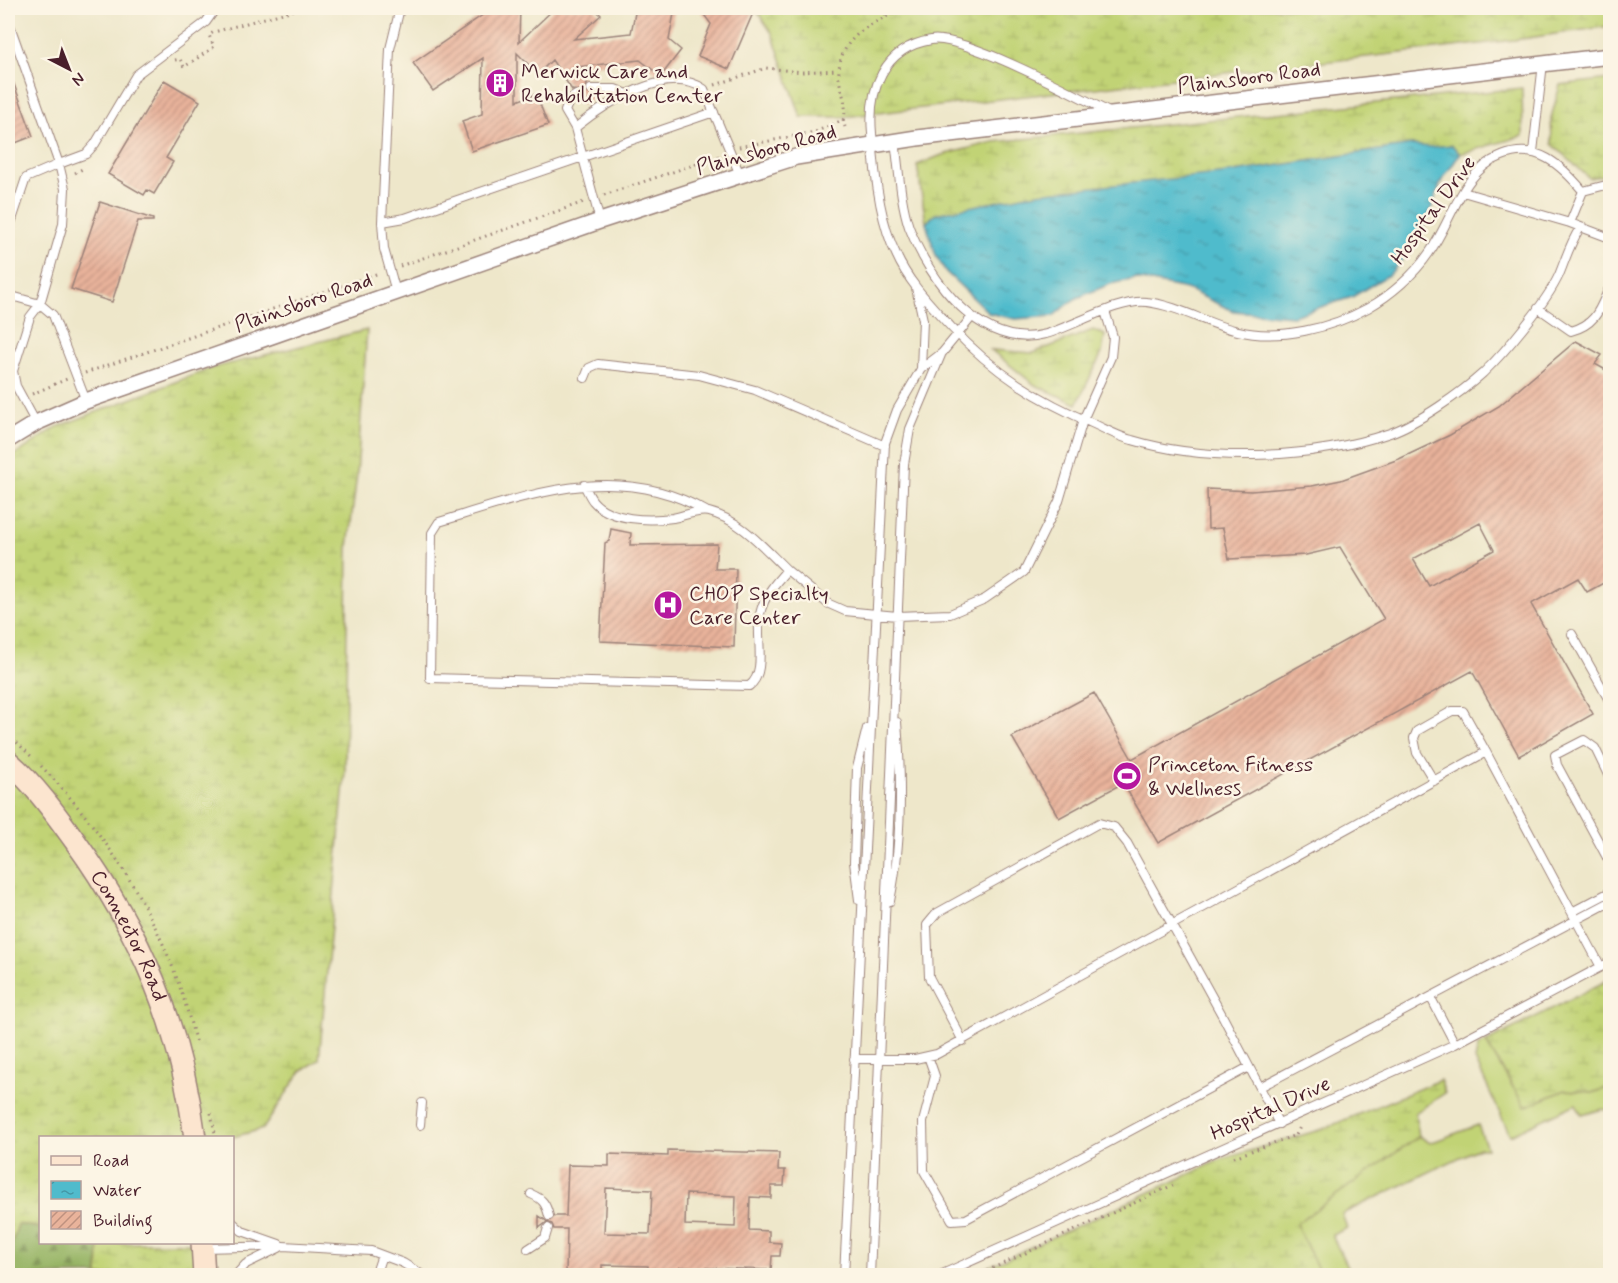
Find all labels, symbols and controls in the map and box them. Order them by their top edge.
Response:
north arrow [39,39,99,99]
street label: Plainsboro Road [1176,55,1322,101]
place label: Merwick Care and Rehabilitation Center [521,58,723,110]
building icon: Merwick Care and Rehabilitation Center [484,67,516,99]
text: N [67,68,89,90]
street label: Plainsboro Road [693,118,839,182]
street label: Hospital Drive [1385,150,1483,271]
street label: Plainsboro Road [231,266,376,340]
place label: CHOP Specialty Care Center [689,580,829,632]
hospital icon: CHOP Specialty Care Center [652,589,684,621]
place label: Princeton Fitness & Wellness [1148,751,1313,803]
sports icon: Princeton Fitness & Wellness [1111,760,1143,792]
street label: Connector Road [84,865,173,1005]
street label: Hospital Drive [1206,1070,1335,1148]
legend [39,1136,234,1244]
text: Road [93,1149,129,1173]
text: Water [93,1179,142,1203]
text: Building [93,1209,153,1235]

